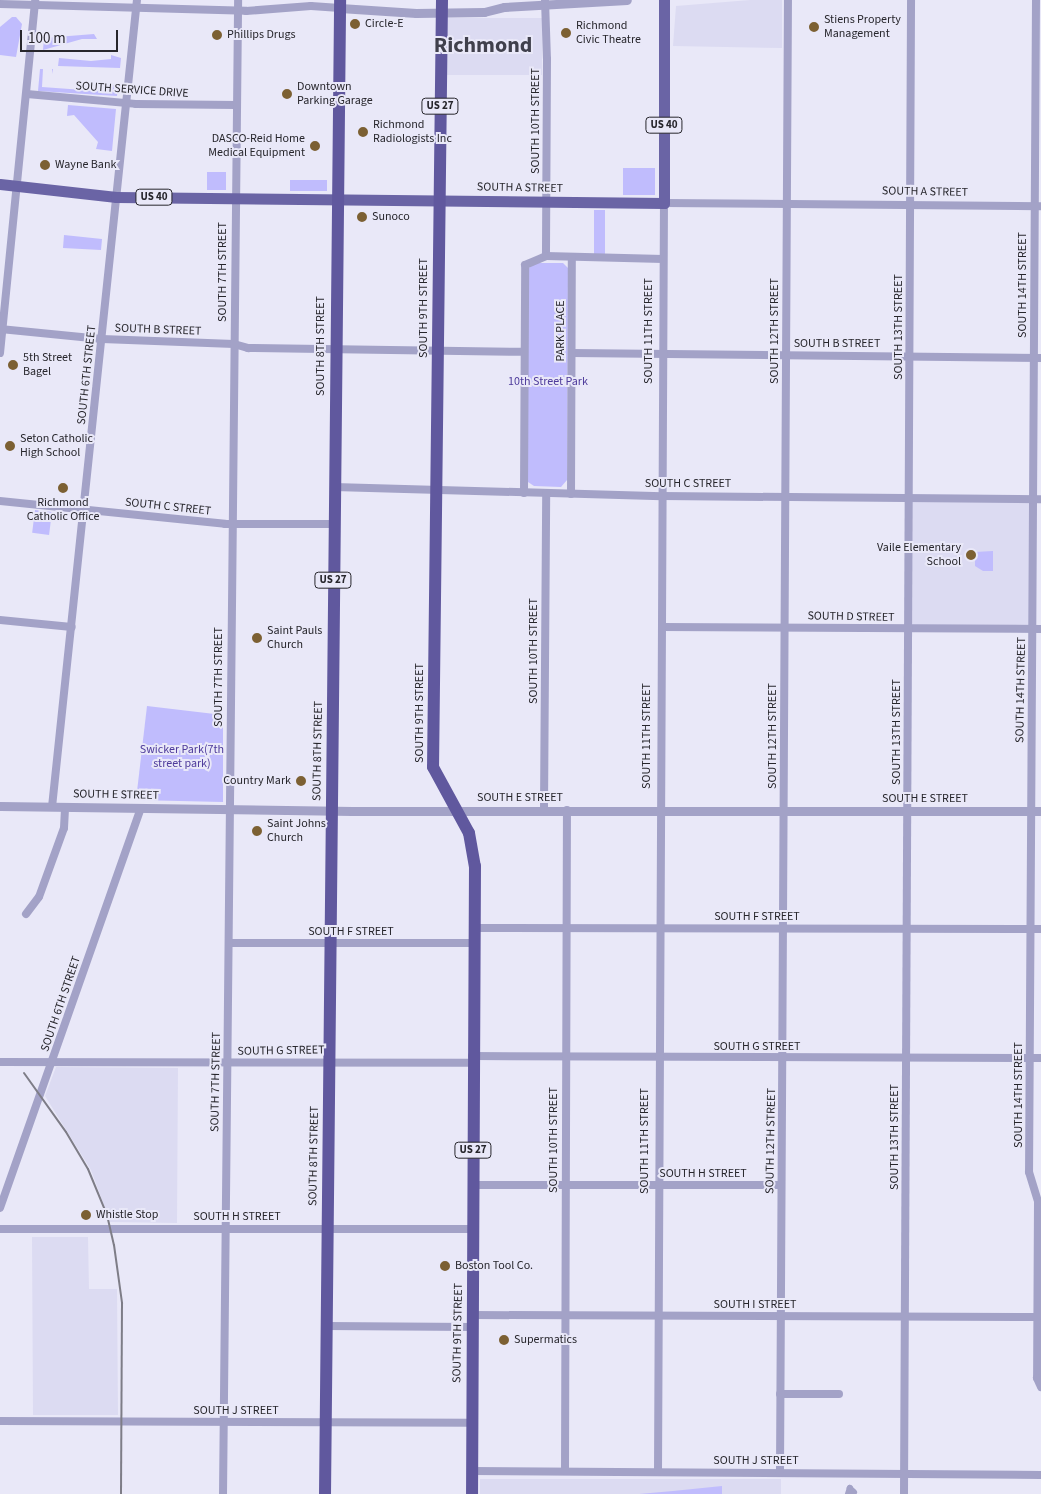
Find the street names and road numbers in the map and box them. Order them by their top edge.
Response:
street label: SOUTH 10TH STREET [529,68,543,174]
street label: SOUTH SERVICE DRIVE [75,79,189,101]
road number: US 27 [421,98,459,114]
road number: US 40 [645,116,683,134]
street label: SOUTH A STREET [477,180,563,196]
street label: SOUTH A STREET [882,184,968,200]
road number: US 40 [135,188,173,206]
street label: SOUTH 7TH STREET [216,222,230,322]
street label: SOUTH 14TH STREET [1016,232,1030,338]
street label: SOUTH 9TH STREET [417,258,431,358]
street label: SOUTH 13TH STREET [892,274,906,380]
street label: SOUTH 11TH STREET [642,278,656,384]
street label: SOUTH 12TH STREET [768,278,782,384]
street label: SOUTH 8TH STREET [314,296,328,396]
street label: PARK PLACE [554,300,568,362]
street label: SOUTH B STREET [114,321,202,339]
street label: SOUTH 6TH STREET [75,325,99,425]
street label: SOUTH B STREET [794,337,880,351]
street label: SOUTH C STREET [645,477,731,491]
street label: SOUTH C STREET [124,495,212,519]
road number: US 27 [314,572,352,588]
street label: SOUTH 10TH STREET [527,598,541,704]
street label: SOUTH D STREET [807,609,895,625]
street label: SOUTH 7TH STREET [212,627,226,727]
street label: SOUTH 14TH STREET [1013,637,1029,743]
street label: SOUTH 9TH STREET [413,663,427,763]
street label: SOUTH 13TH STREET [890,679,904,785]
street label: SOUTH 11TH STREET [640,683,654,789]
street label: SOUTH 12TH STREET [766,683,780,789]
street label: SOUTH 8TH STREET [310,701,326,801]
street label: SOUTH E STREET [73,787,159,803]
street label: SOUTH E STREET [477,791,563,805]
street label: SOUTH E STREET [882,792,968,806]
street label: SOUTH F STREET [714,910,800,924]
street label: SOUTH F STREET [308,925,394,939]
street label: SOUTH 6TH STREET [38,954,84,1054]
street label: SOUTH 7TH STREET [208,1032,224,1132]
street label: SOUTH G STREET [713,1040,801,1054]
street label: SOUTH 14TH STREET [1012,1042,1026,1148]
street label: SOUTH G STREET [237,1043,325,1059]
street label: SOUTH 13TH STREET [888,1084,902,1190]
street label: SOUTH 10TH STREET [547,1087,561,1193]
street label: SOUTH 11TH STREET [638,1088,652,1194]
street label: SOUTH 12TH STREET [763,1088,779,1194]
street label: SOUTH 8TH STREET [306,1106,322,1206]
road number: US 27 [454,1142,492,1158]
street label: SOUTH H STREET [659,1167,747,1181]
street label: SOUTH H STREET [193,1210,281,1224]
street label: SOUTH 9TH STREET [450,1283,466,1383]
street label: SOUTH I STREET [714,1298,796,1312]
street label: SOUTH J STREET [193,1404,279,1418]
street label: SOUTH J STREET [713,1454,799,1468]

